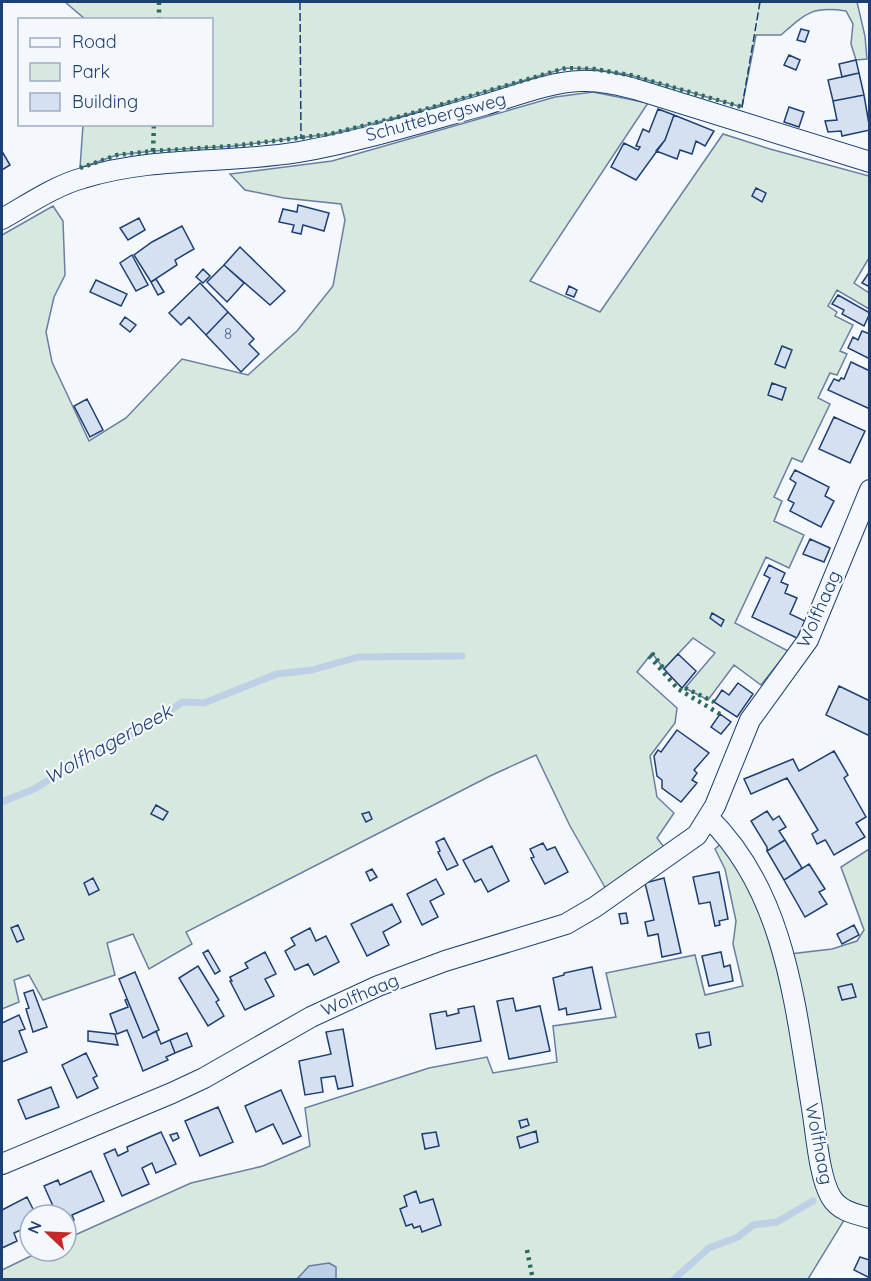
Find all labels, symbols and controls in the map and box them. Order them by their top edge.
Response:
legend [18,18,213,126]
text: Road [72,30,117,53]
text: Park [72,60,110,83]
street label: Schuttebergsweg [363,87,509,146]
text: Building [72,90,138,113]
house number: 8 [224,324,232,343]
street label: Wolfhaag [791,567,846,651]
water label: Wolfhagerbeek [39,697,178,789]
street label: Wolfhaag [318,968,402,1021]
street label: Wolfhaag [800,1101,839,1186]
north arrow [18,1203,78,1263]
text: N [23,1218,46,1236]

